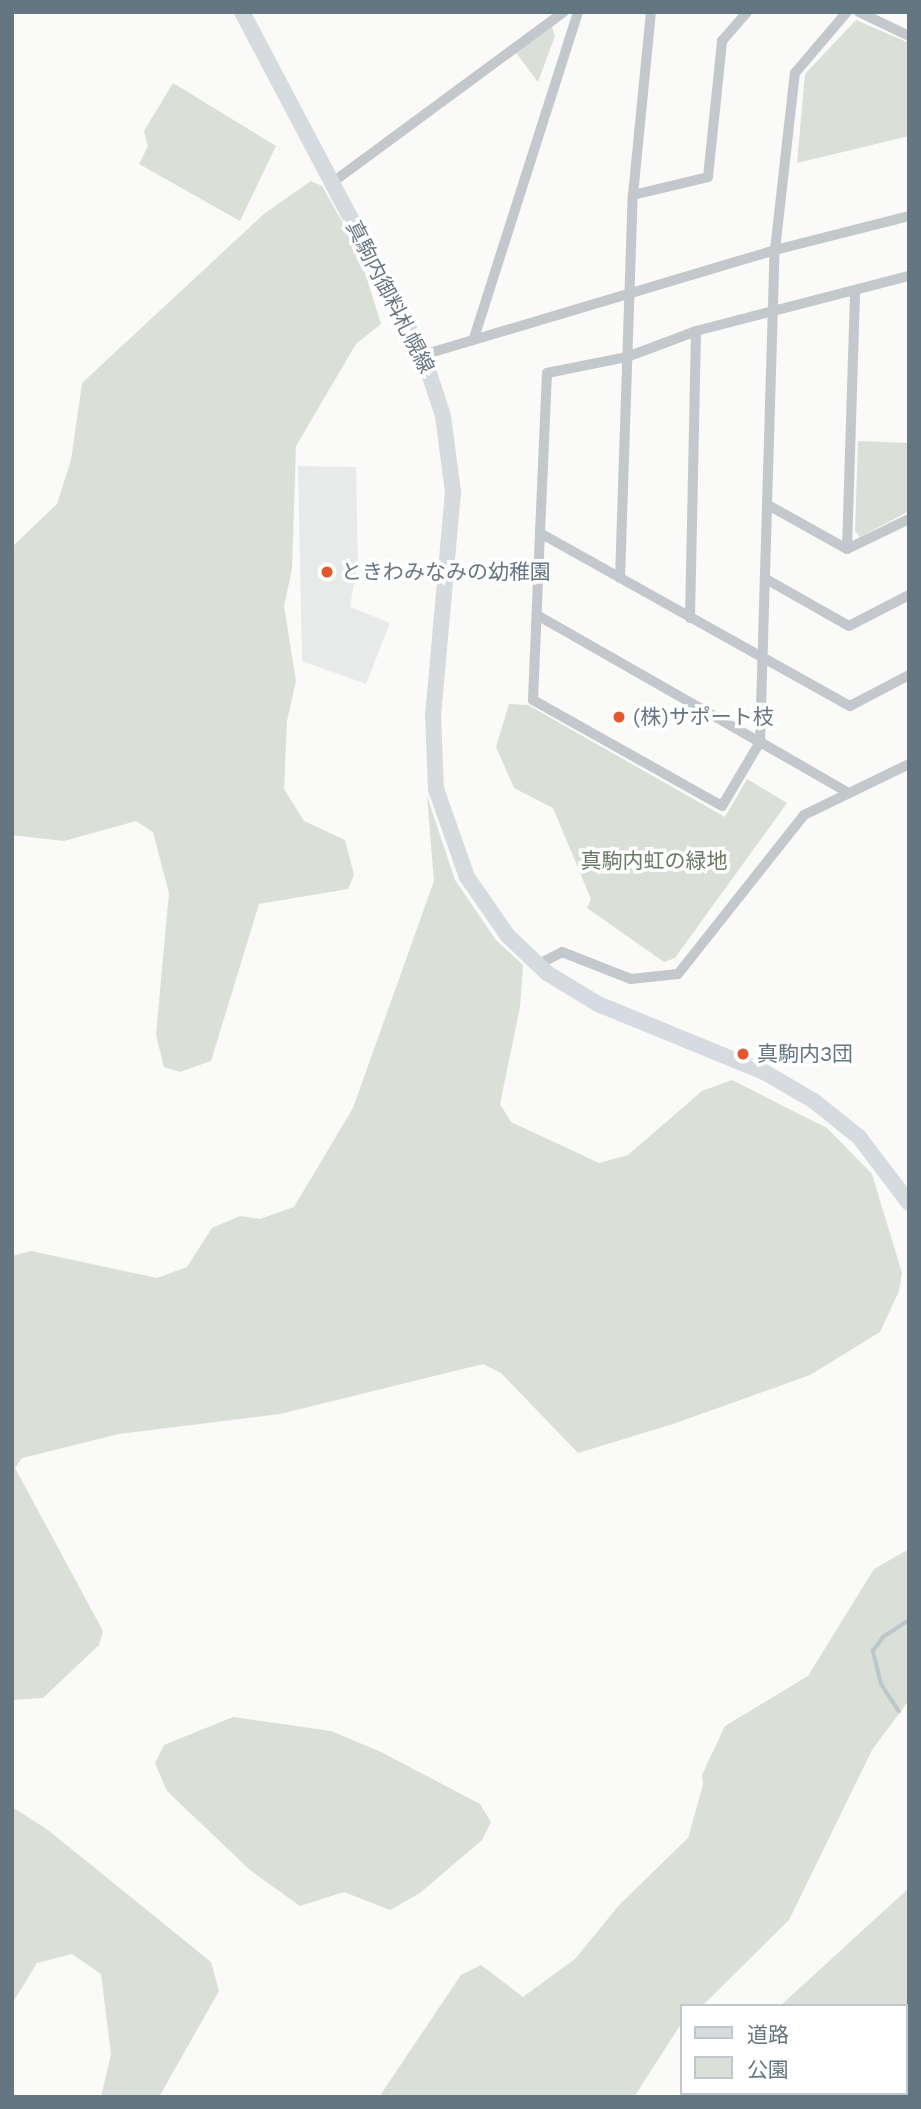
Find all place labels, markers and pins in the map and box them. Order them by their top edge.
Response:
place label: ときわみなみの幼稚園 [341,559,551,585]
marker: ときわみなみの幼稚園 [319,564,335,580]
place label: (株)サポート枝 [633,704,774,730]
marker: (株)サポート枝 [611,709,627,725]
place label: 真駒内3団 [757,1041,853,1067]
marker: 真駒内3団 [735,1046,751,1062]

